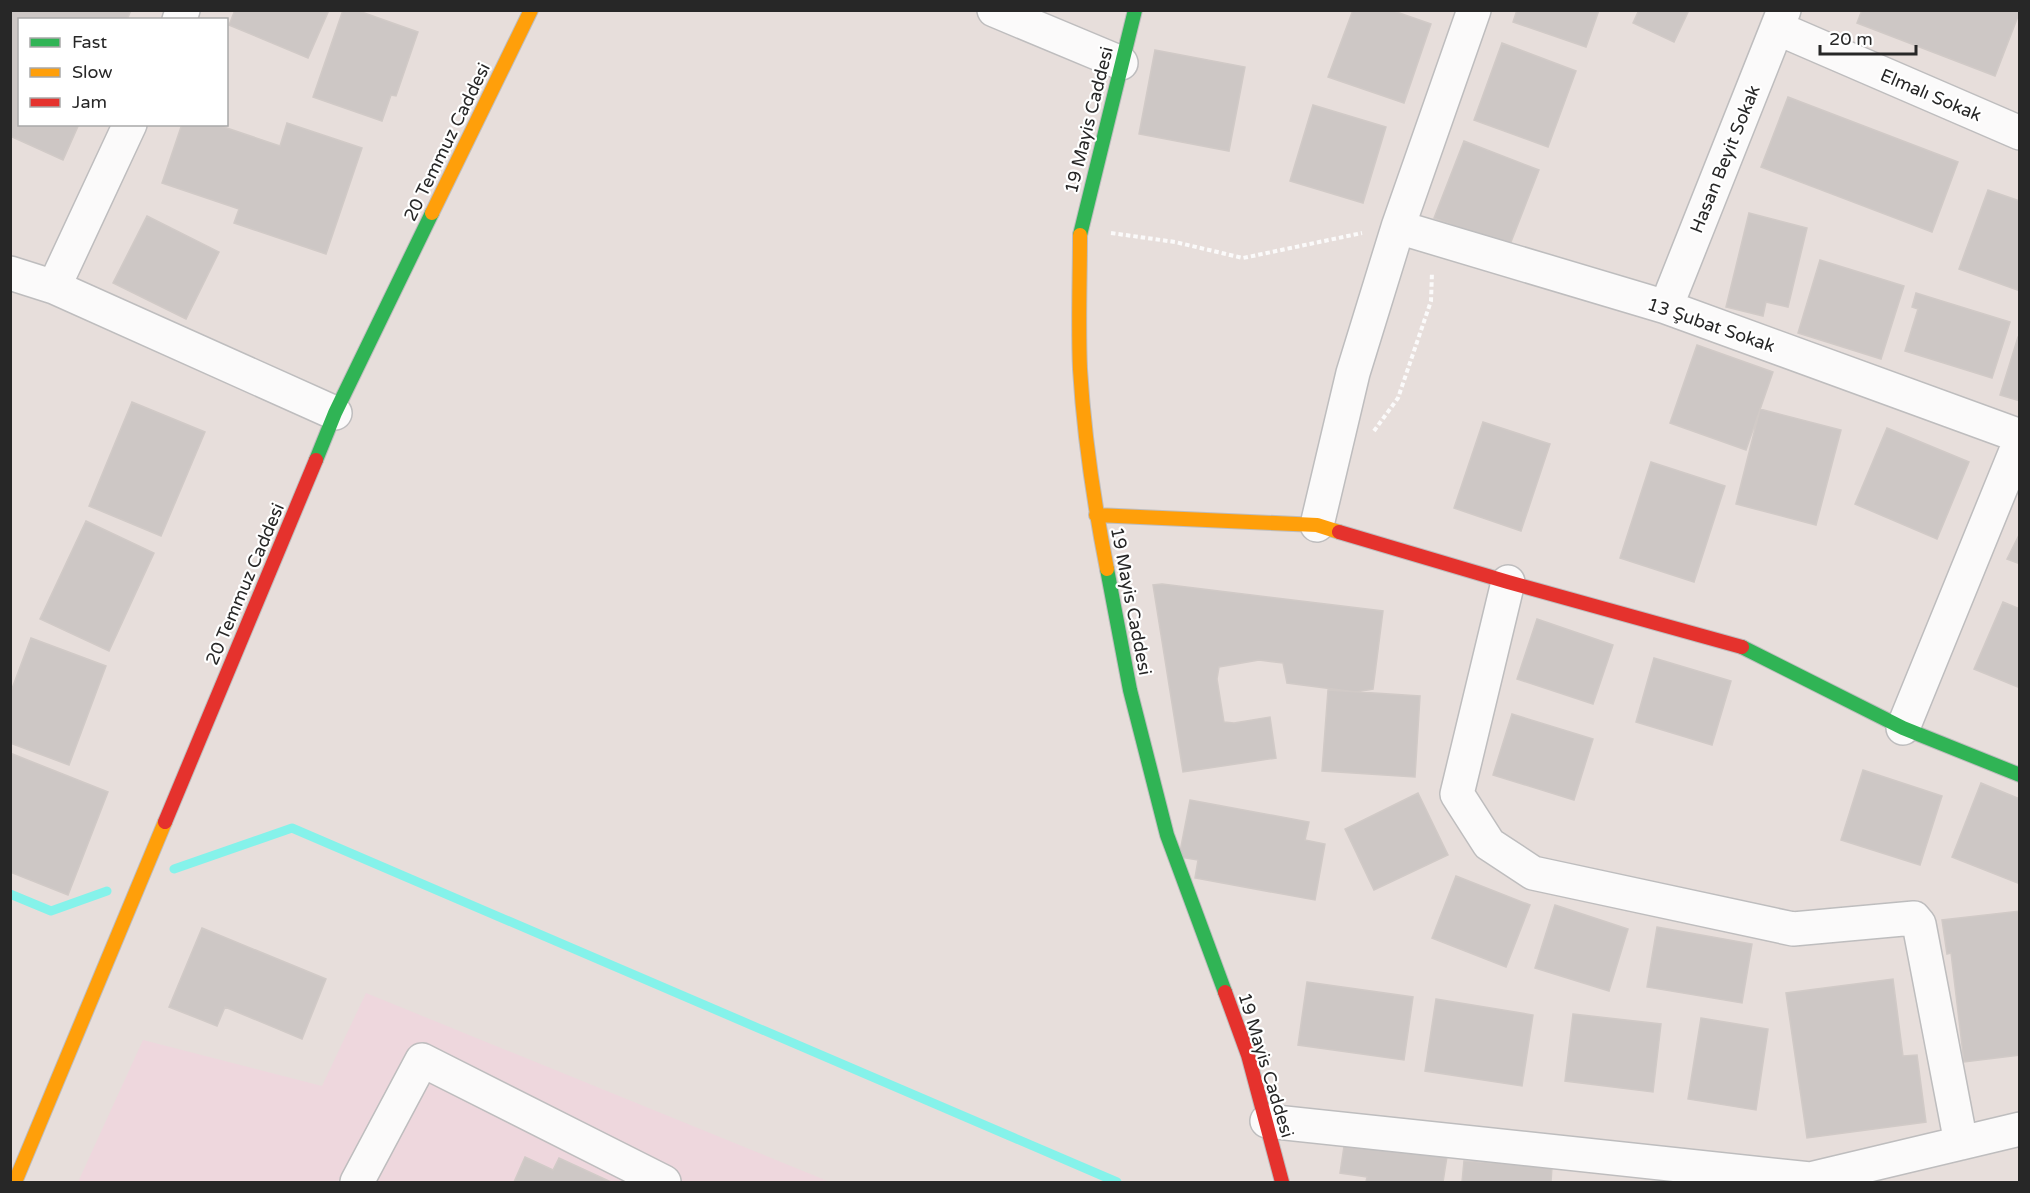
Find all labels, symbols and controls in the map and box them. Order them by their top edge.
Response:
legend [18,18,228,126]
scale bar [1820,18,1916,56]
text: 20 m [1829,28,1873,50]
text: Fast [72,31,107,53]
street label: 19 Mayis Caddesi [1060,44,1118,196]
street label: 20 Temmuz Caddesi [399,59,495,225]
text: Slow [72,61,113,83]
street label: Elmalı Sokak [1877,64,1985,126]
street label: Hasan Beyit Sokak [1685,82,1765,236]
text: Jam [72,91,107,113]
street label: 13 Şubat Sokak [1644,293,1778,357]
street label: 20 Temmuz Caddesi [201,500,289,668]
street label: 19 Mayis Caddesi [1106,525,1156,677]
street label: 19 Mayis Caddesi [1233,990,1299,1140]

